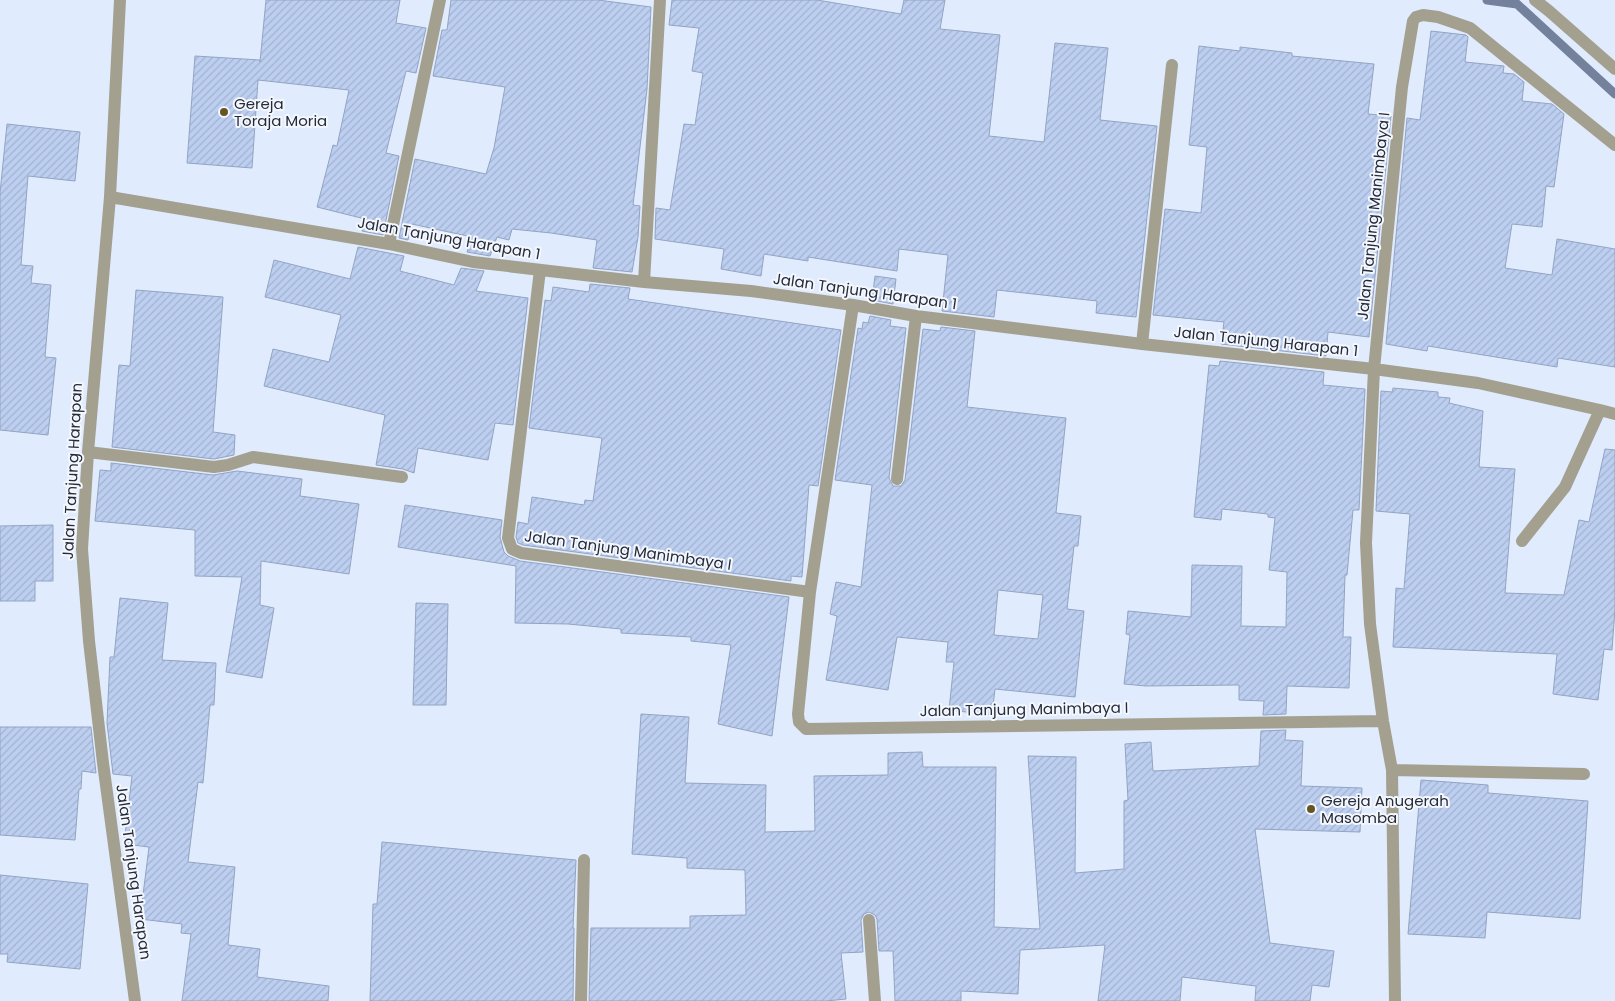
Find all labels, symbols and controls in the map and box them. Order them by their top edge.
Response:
place label: Gereja Toraja Moria [234,93,327,131]
marker: Gereja Toraja Moria [218,106,230,118]
street label: Jalan Tanjung Manimbaya I [1352,111,1394,321]
street label: Jalan Tanjung Harapan 1 [356,212,542,264]
street label: Jalan Tanjung Harapan 1 [772,268,958,314]
street label: Jalan Tanjung Harapan 1 [1173,321,1359,361]
street label: Jalan Tanjung Harapan [57,382,87,560]
street label: Jalan Tanjung Manimbaya I [523,525,733,575]
street label: Jalan Tanjung Manimbaya I [919,697,1129,721]
street label: Jalan Tanjung Harapan [111,783,157,961]
place label: Gereja Anugerah Masomba [1321,790,1449,828]
marker: Gereja Anugerah Masomba [1305,803,1317,815]

